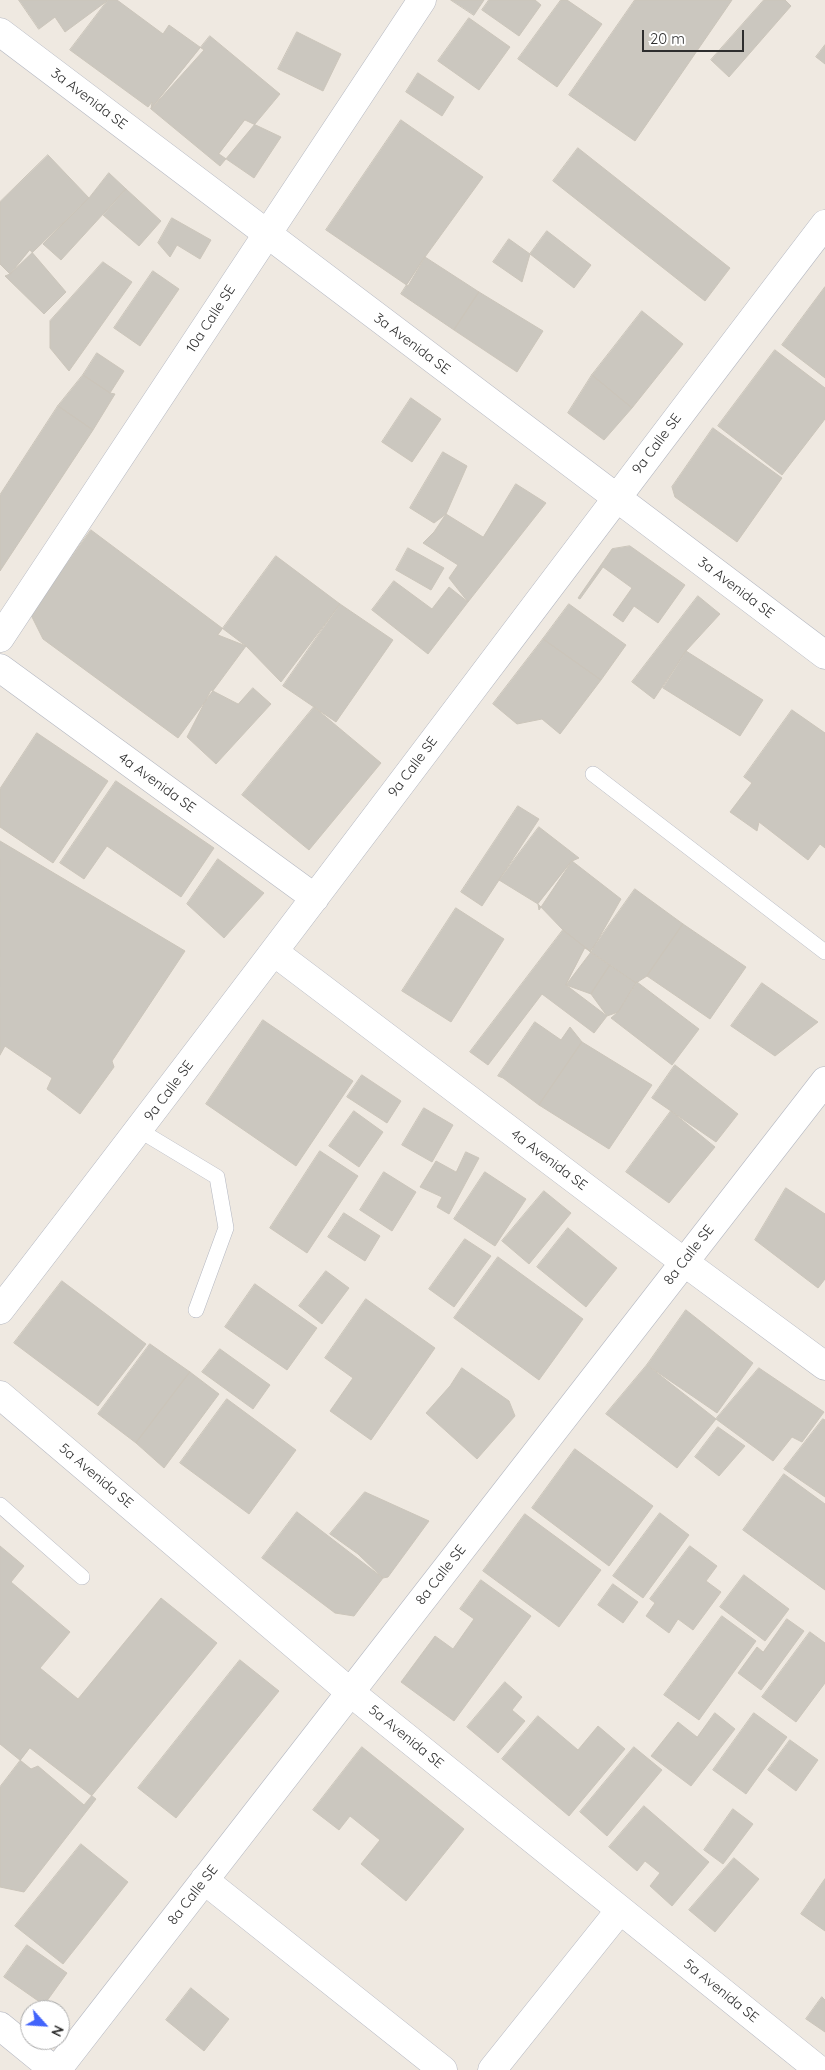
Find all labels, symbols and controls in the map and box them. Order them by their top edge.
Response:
scale bar [645,20,748,52]
text: 20 m [650,29,685,48]
street label: 3a Avenida SE [48,65,130,133]
street label: 10a Calle SE [183,282,239,356]
street label: 3a Avenida SE [371,310,453,378]
street label: 9a Calle SE [629,410,685,478]
street label: 3a Avenida SE [695,554,777,622]
street label: 9a Calle SE [385,733,441,801]
street label: 4a Avenida SE [115,749,199,817]
street label: 9a Calle SE [141,1057,197,1125]
street label: 4a Avenida SE [507,1126,591,1194]
street label: 8a Calle SE [660,1222,718,1288]
street label: 5a Avenida SE [56,1440,136,1512]
street label: 8a Calle SE [412,1542,470,1608]
street label: 5a Avenida SE [365,1702,447,1772]
street label: 8a Calle SE [164,1862,222,1928]
street label: 5a Avenida SE [680,1956,762,2026]
north arrow [20,2000,70,2050]
text: N [47,2023,68,2040]

